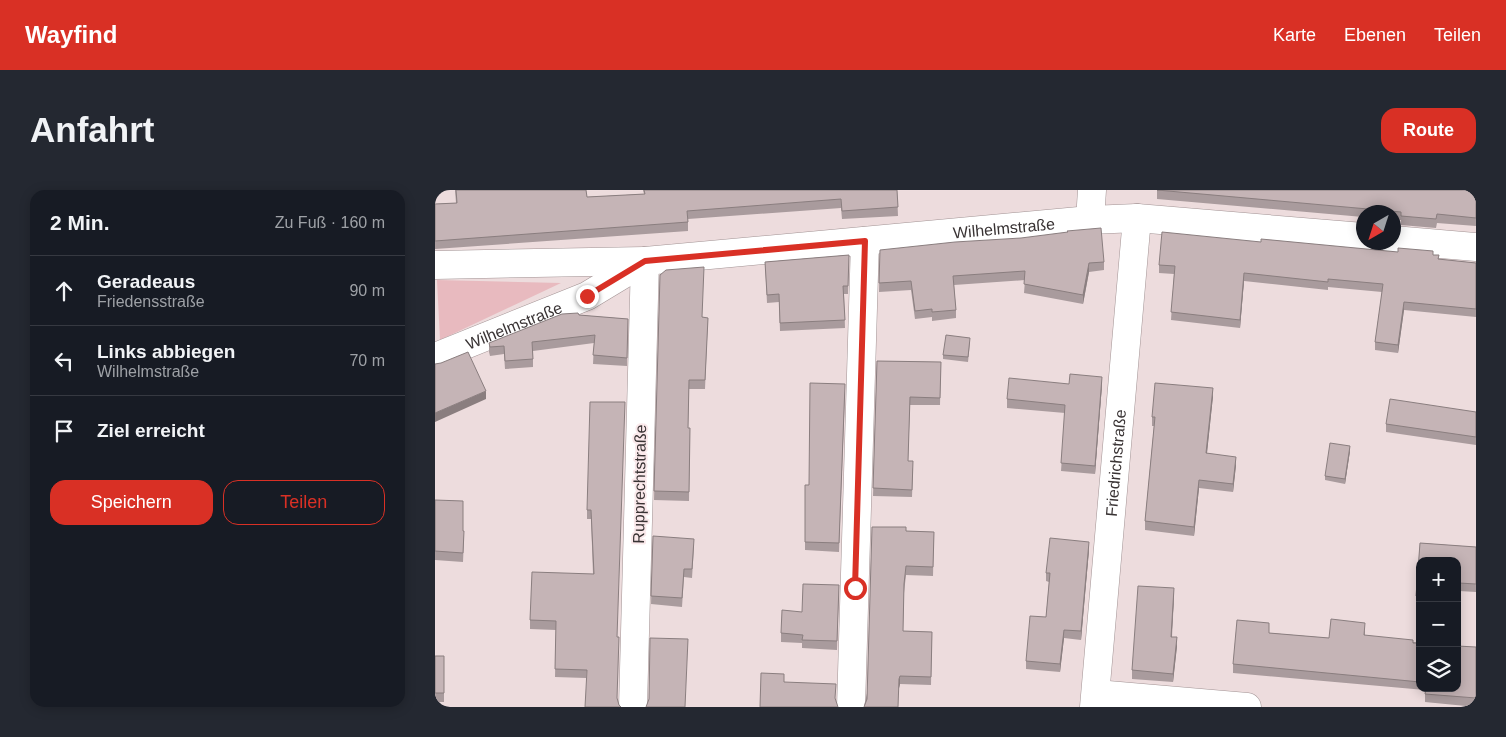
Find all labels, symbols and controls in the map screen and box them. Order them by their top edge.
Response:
text: Wayfind [25,21,117,48]
text: Karte [1273,25,1316,45]
text: Ebenen [1344,25,1406,45]
text: Teilen [1434,25,1481,45]
button: Route [1381,108,1476,153]
text: Anfahrt [30,110,154,149]
north arrow [1356,205,1401,250]
text: 2 Min. [50,211,110,234]
text: Zu Fuß · 160 m [275,214,385,231]
street label: Wilhelmstraße [952,215,1056,242]
text: Geradeaus [97,271,195,292]
icon: ahead [50,277,78,305]
text: 90 m [349,282,385,299]
route end [576,285,599,308]
text: Friedensstraße [97,293,205,310]
street label: Wilhelmstraße [463,299,565,353]
text: Links abbiegen [97,341,235,362]
icon: left [50,347,78,375]
text: 70 m [349,352,385,369]
text: Wilhelmstraße [97,363,199,380]
street label: Friedrichstraße [1103,409,1129,517]
icon: arrive [50,417,78,445]
text: Ziel erreicht [97,420,205,441]
street label: Rupprechtstraße [630,424,649,544]
button: Speichern [50,480,213,525]
button: Teilen [223,480,385,525]
map controls [1416,557,1461,692]
button: + [1416,557,1461,602]
route start [844,577,867,600]
button: − [1416,602,1461,647]
button: layers [1416,647,1461,692]

